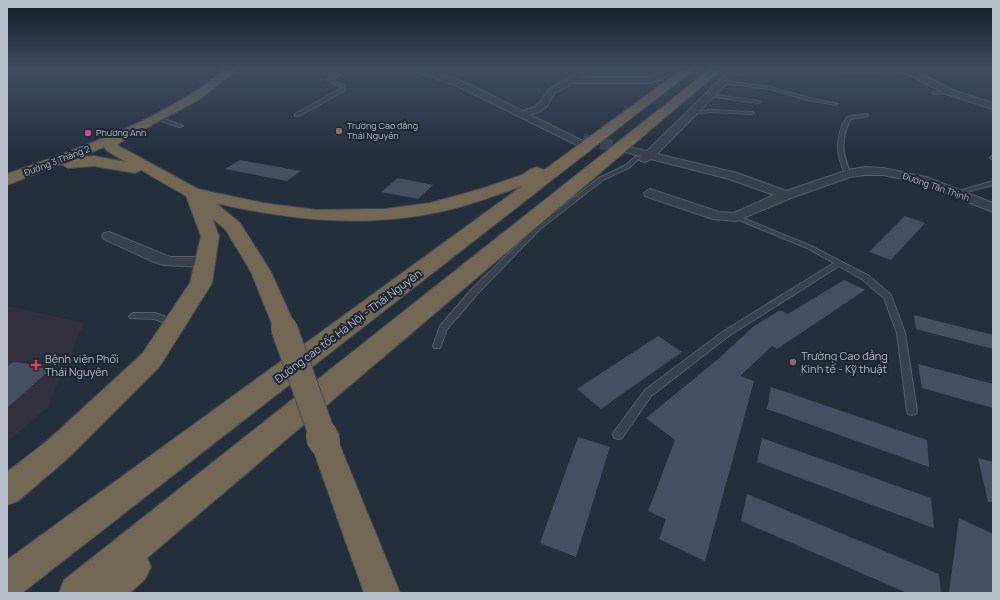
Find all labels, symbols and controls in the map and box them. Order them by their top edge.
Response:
place label: Trường Cao đẳng Thái Nguyên [347,119,418,142]
place label: Phương Anh [96,126,146,139]
marker: Trường Cao đẳng Thái Nguyên [334,126,344,136]
marker: Phương Anh [83,128,93,138]
street label: Đường 3 Tháng 2 [22,142,92,179]
street label: Đường Tân Thịnh [901,169,971,204]
street label: Đường cao tốc Hà Nội - Thái Nguyên [271,265,424,386]
place label: Trường Cao đẳng Kinh tế - Kỹ thuật [801,348,888,376]
place label: Bệnh viện Phổi Thái Nguyên [45,351,119,379]
marker: Trường Cao đẳng Kinh tế - Kỹ thuật [788,357,798,367]
marker: Bệnh viện Phổi Thái Nguyên [30,359,42,371]

